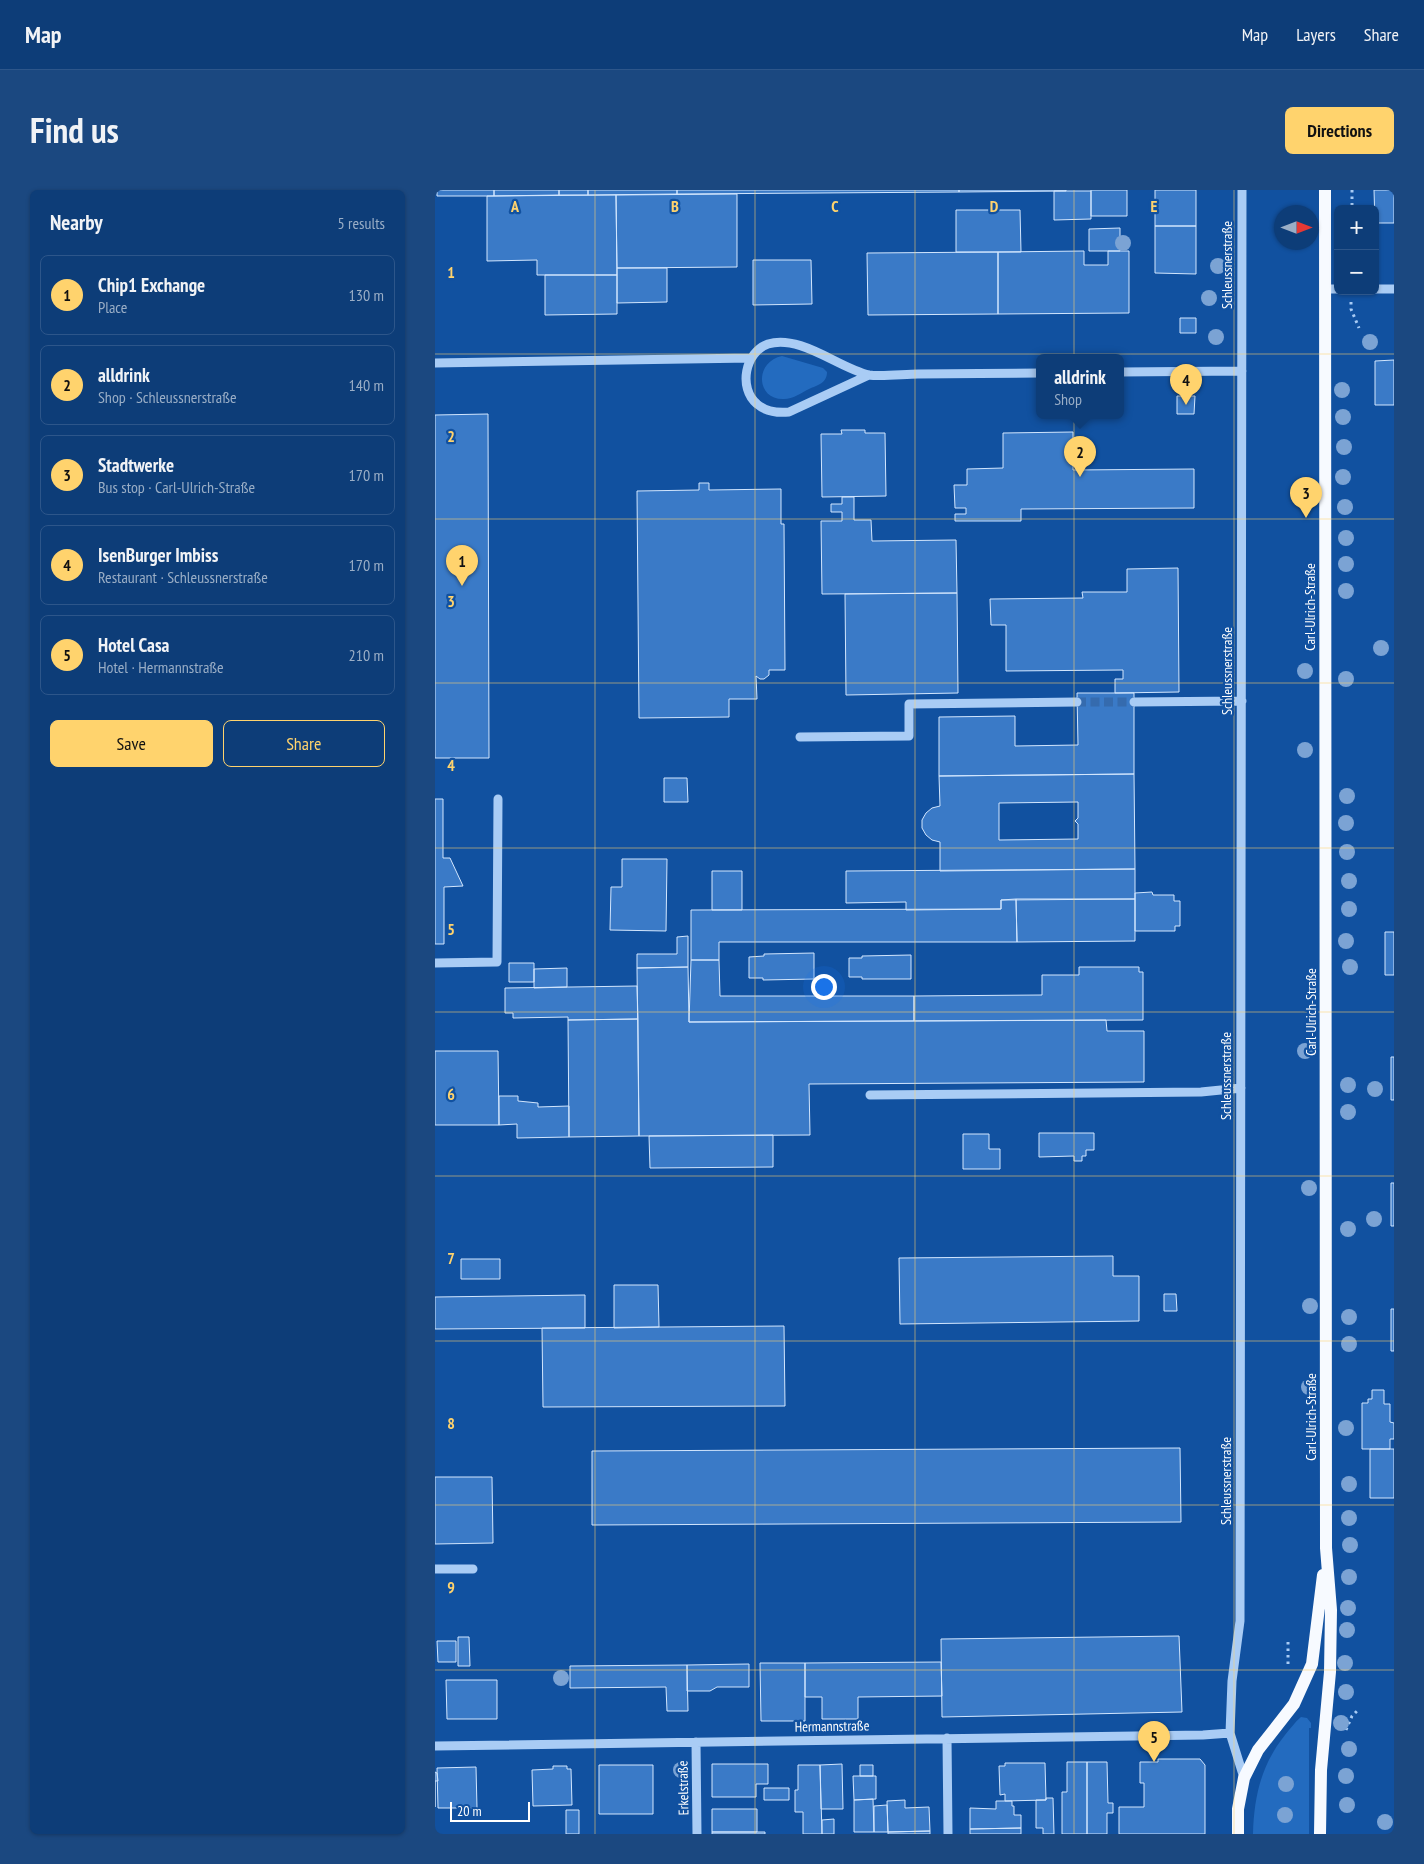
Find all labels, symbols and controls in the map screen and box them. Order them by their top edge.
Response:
text: Map [25,19,62,50]
text: Map [1242,23,1268,46]
text: Layers [1296,23,1336,46]
text: Share [1364,23,1399,46]
text: Find us [30,107,119,153]
button: Directions [1285,107,1394,154]
text: A [510,196,520,216]
text: B [671,196,679,216]
text: C [831,196,839,216]
text: D [990,196,999,216]
text: E [1151,196,1158,216]
north arrow [1274,205,1319,250]
map controls [1334,205,1379,295]
button: + [1334,205,1379,250]
text: Nearby [50,209,103,236]
text: 5 results [338,213,385,233]
street label: Schleussnerstraße [1218,221,1236,309]
button: − [1334,250,1379,295]
text: 1 [447,262,455,282]
text: Chip1 Exchange [98,273,205,297]
text: 1 [63,285,71,305]
text: 130 m [349,285,384,305]
text: Place [98,297,127,317]
popup [1036,354,1124,419]
text: alldrink [98,363,150,387]
pin: 4 [1170,364,1202,405]
text: alldrink [1054,365,1106,389]
text: 2 [63,375,71,395]
text: 140 m [349,375,384,395]
text: Shop · Schleussnerstraße [98,387,237,407]
text: Shop [1054,389,1082,409]
text: 2 [447,426,455,446]
pin: 2 [1064,436,1096,477]
text: Stadtwerke [98,453,174,477]
text: 3 [63,465,71,485]
text: 170 m [349,465,384,485]
text: Bus stop · Carl-Ulrich-Straße [98,477,255,497]
pin: 3 [1290,477,1322,518]
text: IsenBurger Imbiss [98,543,218,567]
pin: 1 [446,545,478,586]
text: 4 [63,555,71,575]
text: 170 m [349,555,384,575]
street label: Carl-Ulrich-Straße [1301,563,1319,651]
text: Restaurant · Schleussnerstraße [98,567,268,587]
text: 3 [447,591,455,611]
street label: Schleussnerstraße [1218,627,1236,715]
text: Hotel Casa [98,633,169,657]
text: 5 [63,645,71,665]
text: 210 m [349,645,384,665]
text: Hotel · Hermannstraße [98,657,224,677]
button: Save [50,720,213,767]
button: Share [223,720,385,767]
text: 4 [447,755,455,775]
text: 5 [447,919,455,939]
street label: Carl-Ulrich-Straße [1302,968,1320,1056]
your location [811,974,837,1000]
street label: Schleussnerstraße [1217,1032,1235,1120]
text: 6 [447,1084,455,1104]
text: 7 [447,1248,455,1268]
street label: Carl-Ulrich-Straße [1302,1373,1320,1461]
text: 8 [447,1413,455,1433]
street label: Schleussnerstraße [1217,1437,1235,1525]
text: 9 [447,1577,455,1597]
street label: Hermannstraße [794,1716,870,1736]
pin: 5 [1138,1721,1170,1762]
street label: Erkelstraße [674,1760,692,1816]
scale bar [450,1799,530,1822]
text: 20 m [457,1802,482,1820]

